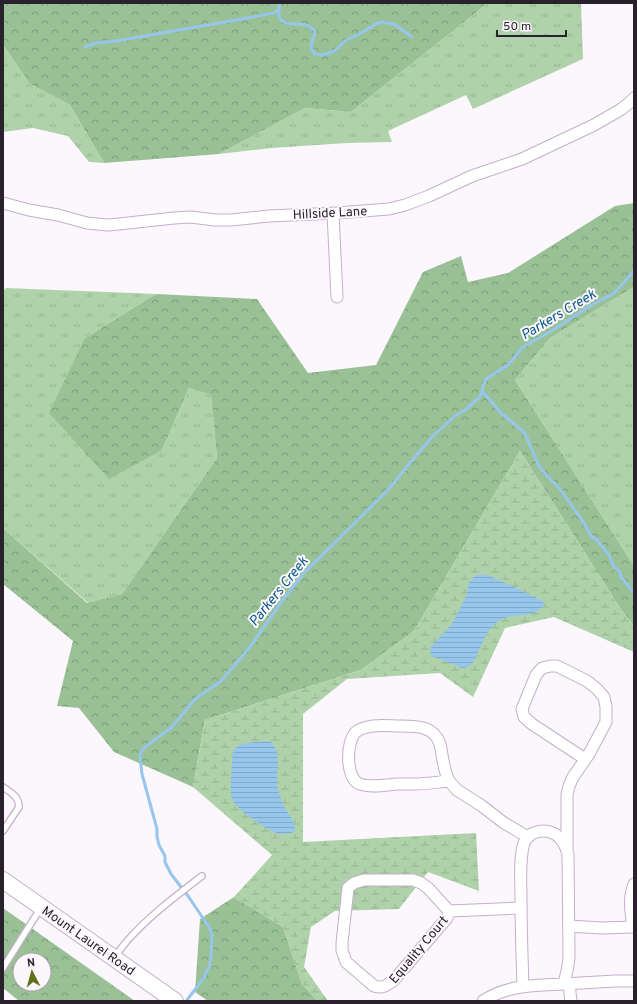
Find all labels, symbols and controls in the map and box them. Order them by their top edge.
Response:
scale bar [497,12,566,38]
text: 50 m [503,19,531,35]
street label: Hillside Lane [292,204,368,224]
water label: Parkers Creek [518,286,600,344]
water label: Parkers Creek [246,553,313,630]
street label: Mount Laurel Road [38,904,138,980]
street label: Equality Court [387,913,453,987]
north arrow [12,952,52,992]
text: N [26,956,36,970]

